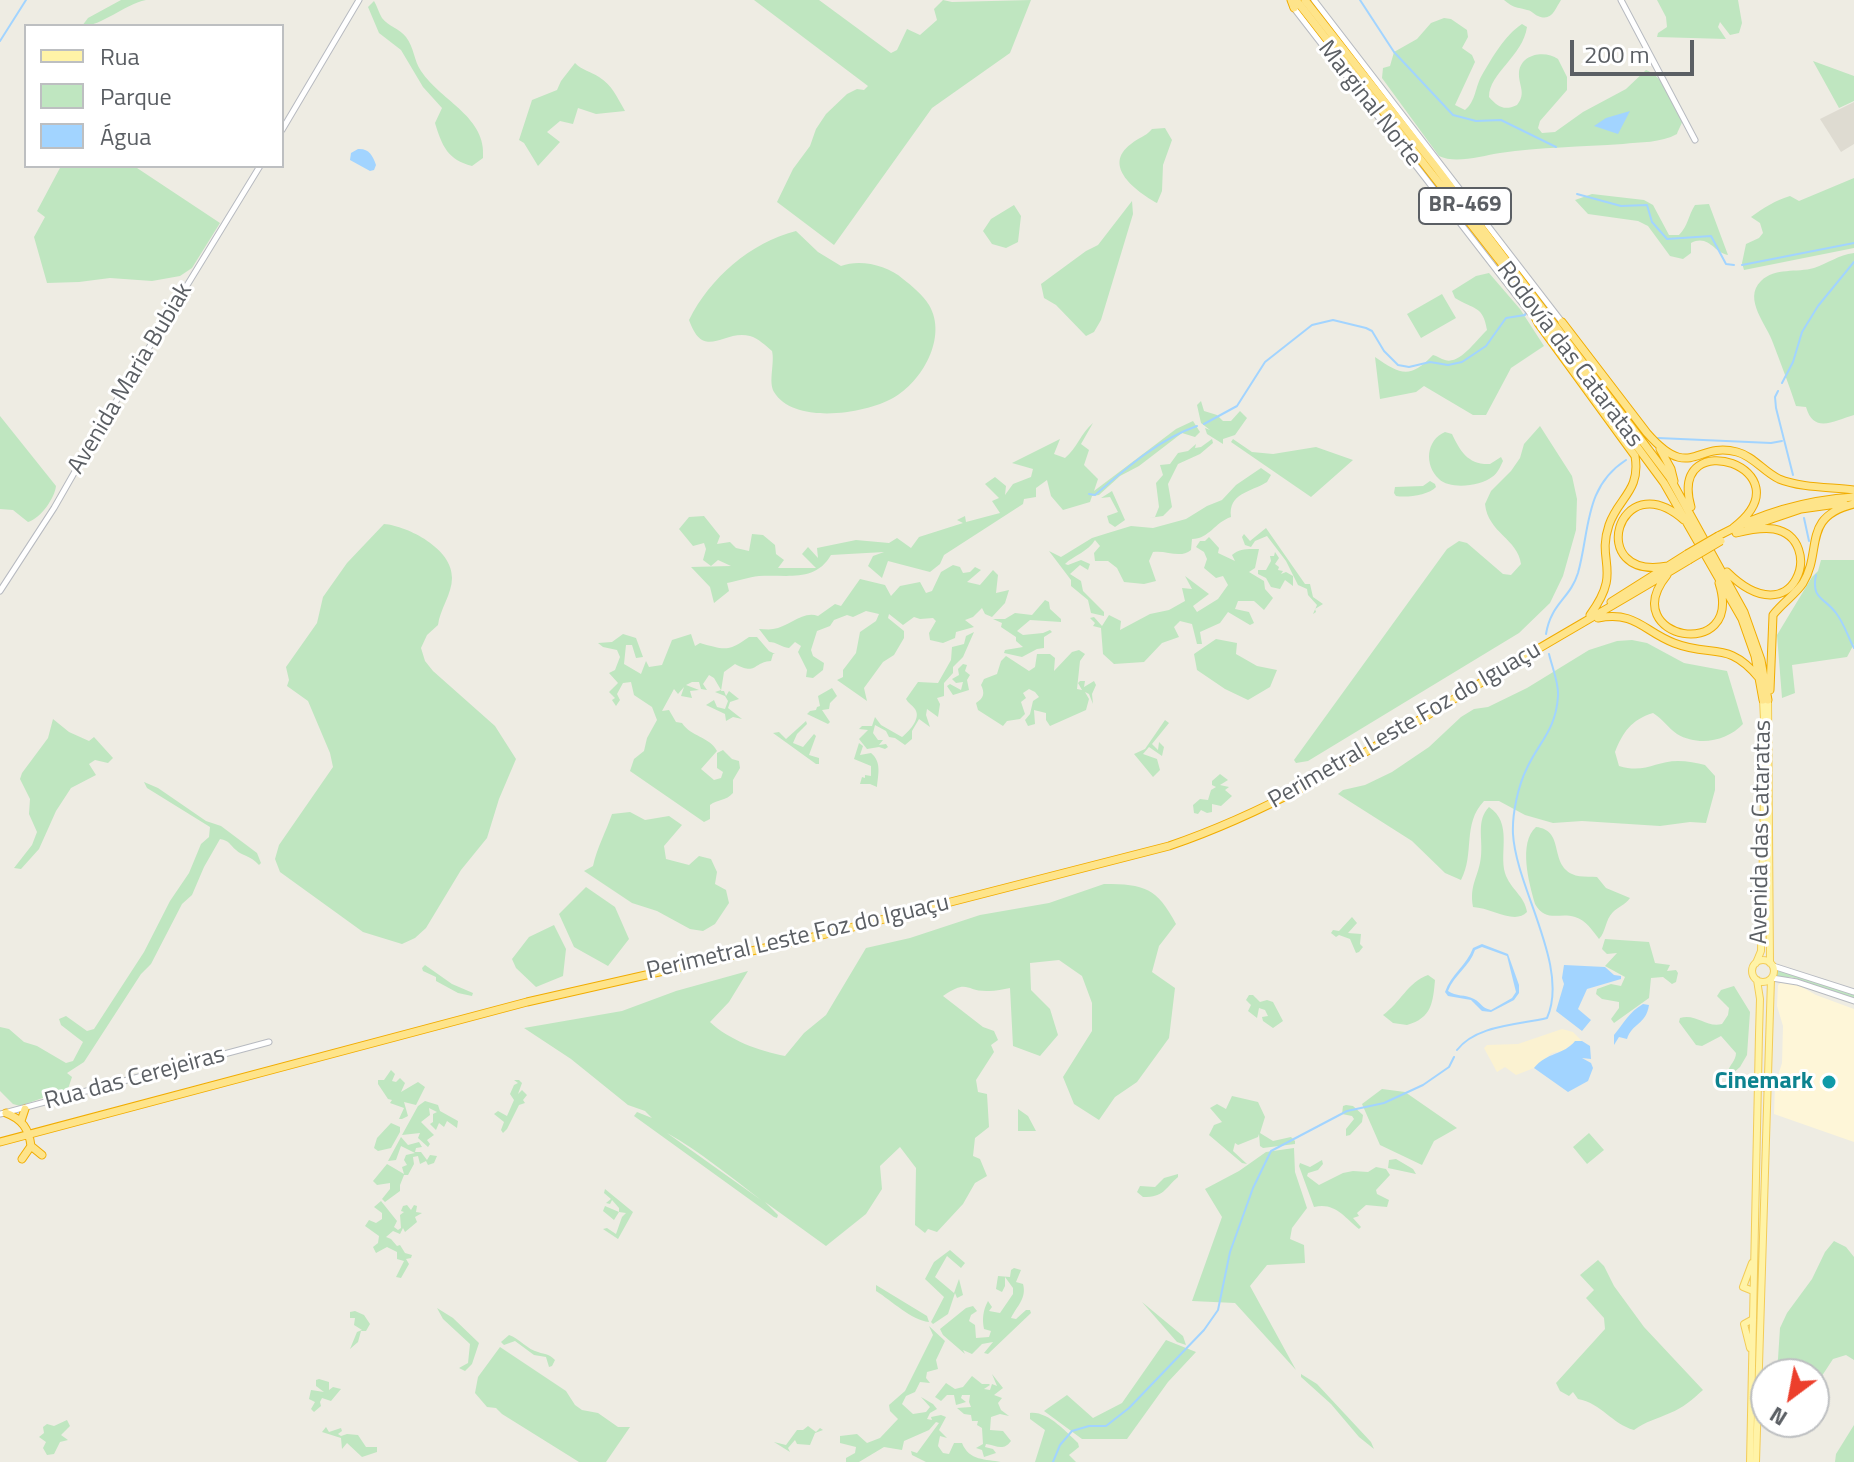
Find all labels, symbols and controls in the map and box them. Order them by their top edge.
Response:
legend [24,24,284,168]
scale bar [1574,24,1698,74]
street label: Marginal Norte [1311,36,1427,172]
text: 200 m [1584,36,1650,72]
text: Rua [100,38,139,74]
text: Parque [100,78,172,114]
text: Água [100,118,151,154]
road number: BR-469 [1419,188,1511,224]
street label: Rodovía das Cataratas [1490,256,1648,454]
street label: Avenida Maria Bubiak [63,278,199,480]
street label: Perimetral Leste Foz do Iguaçu [1264,636,1546,816]
street label: Avenida das Cataratas [1746,720,1778,944]
street label: Perimetral Leste Foz do Iguaçu [644,889,952,987]
street label: Rua das Cerejeiras [42,1041,228,1117]
place label: Cinemark [1715,1068,1813,1096]
marker: Cinemark [1820,1073,1838,1091]
north arrow [1750,1358,1830,1438]
text: N [1763,1398,1794,1435]

